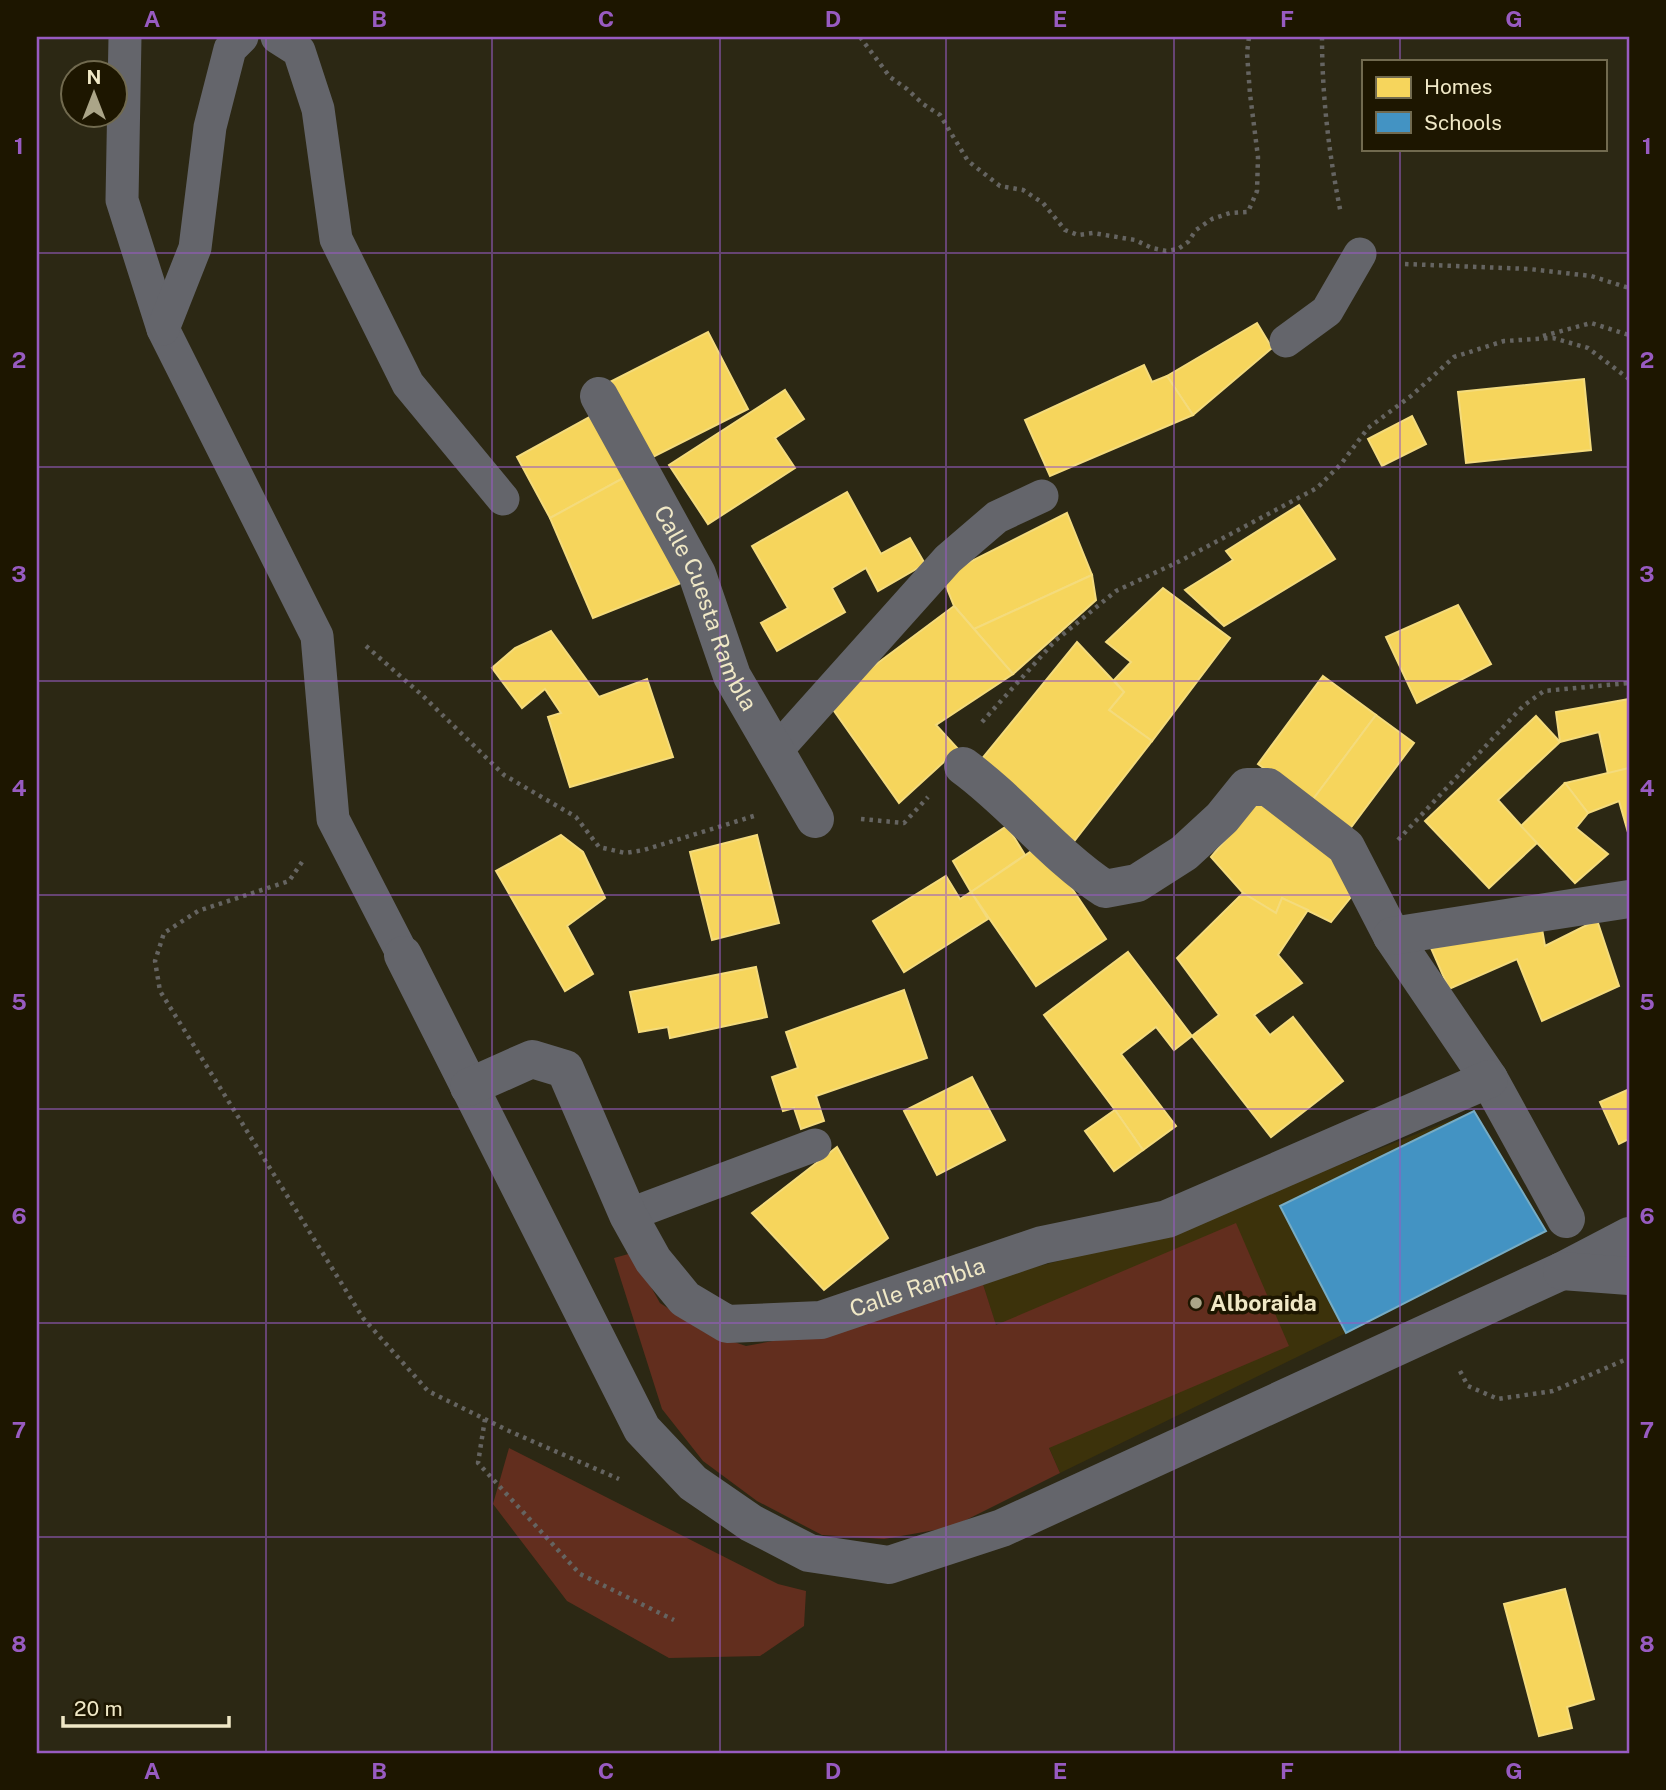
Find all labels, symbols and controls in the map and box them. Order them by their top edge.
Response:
text: A [144,5,161,32]
text: B [371,5,387,32]
text: C [598,5,614,32]
text: D [825,5,841,32]
text: E [1053,5,1067,32]
text: F [1280,5,1294,32]
text: G [1505,5,1523,32]
north arrow [60,60,130,130]
legend [1362,60,1606,150]
text: N [87,66,101,88]
text: Homes [1424,74,1492,99]
text: Schools [1424,110,1502,135]
text: 1 [14,132,24,159]
text: 1 [1642,132,1652,159]
text: 2 [12,346,26,373]
text: 2 [1640,346,1654,373]
street label: Calle Cuesta Rambla [649,501,763,715]
text: 3 [11,560,27,587]
text: 3 [1639,560,1655,587]
text: 4 [11,774,27,801]
text: 4 [1639,774,1655,801]
text: 5 [11,988,27,1015]
text: 5 [1639,988,1655,1015]
text: 6 [11,1202,27,1229]
text: 6 [1639,1202,1655,1229]
street label: Calle Rambla [846,1251,988,1322]
place label: Alboraida [1210,1289,1317,1316]
marker: Alboraida [1188,1295,1204,1311]
text: 7 [12,1416,26,1443]
text: 7 [1640,1416,1654,1443]
text: 8 [11,1630,27,1657]
text: 8 [1639,1630,1655,1657]
scale bar [63,1685,229,1729]
text: 20 m [74,1696,123,1721]
text: A [144,1757,161,1784]
text: B [371,1757,387,1784]
text: C [598,1757,614,1784]
text: D [825,1757,841,1784]
text: E [1053,1757,1067,1784]
text: F [1280,1757,1294,1784]
text: G [1505,1757,1523,1784]

